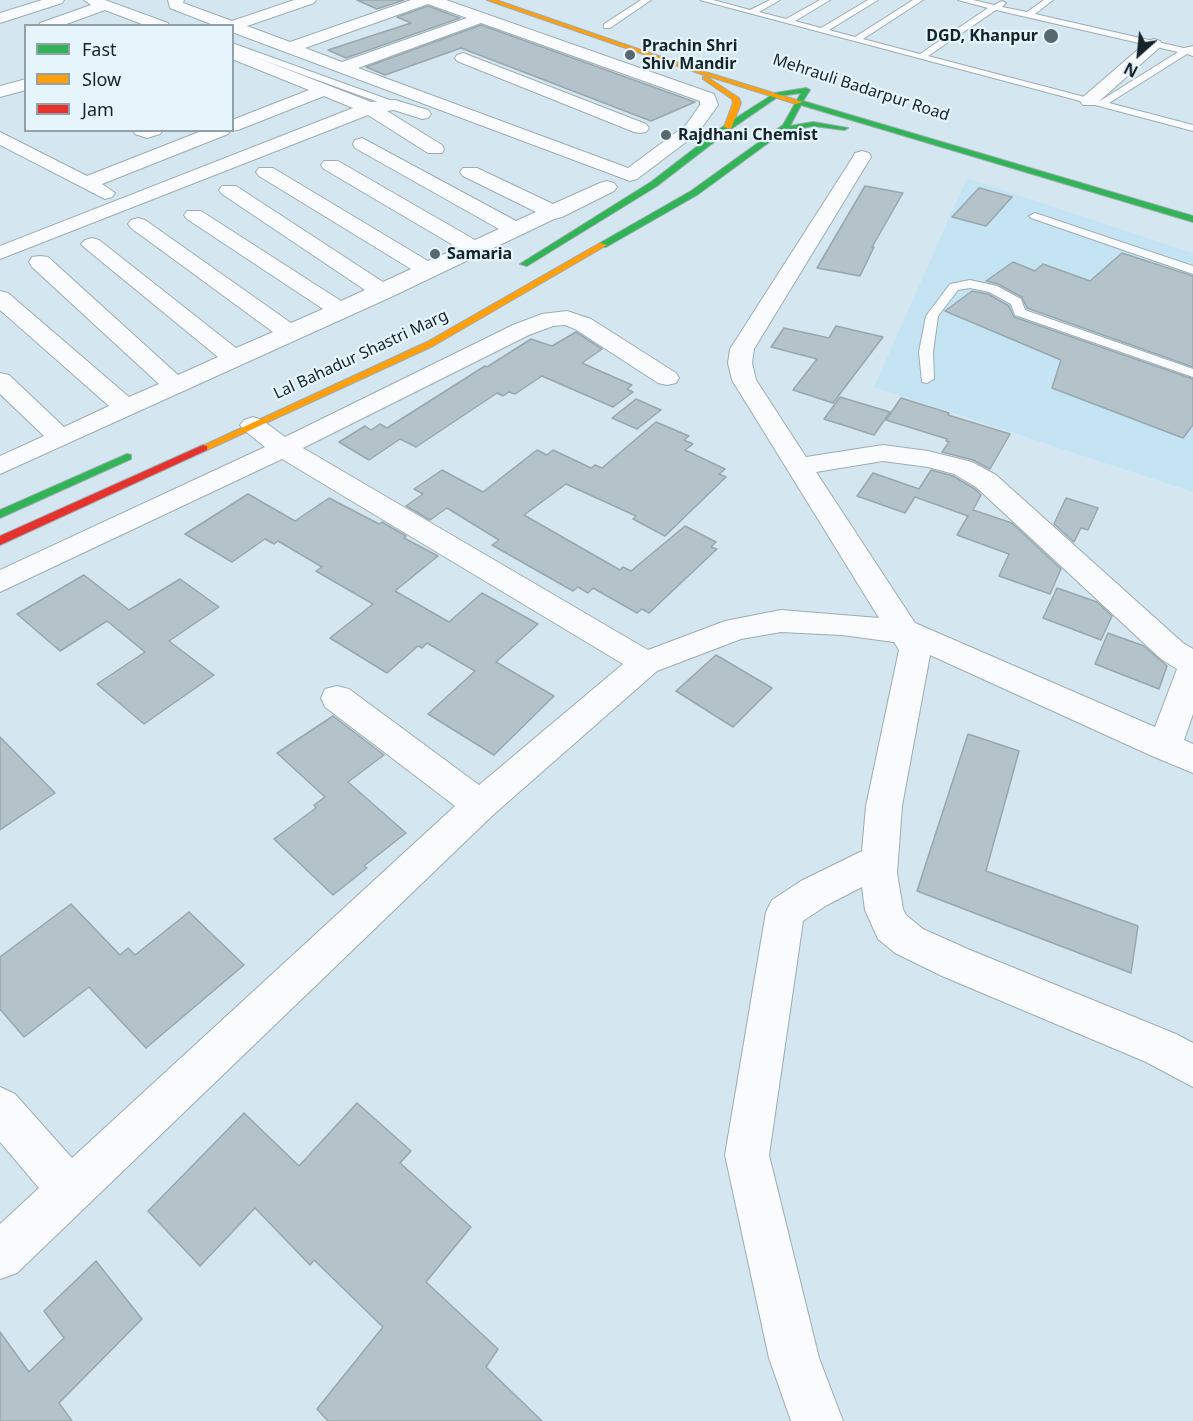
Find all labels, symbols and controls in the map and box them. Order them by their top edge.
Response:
legend [24,24,234,132]
north arrow [1109,24,1169,84]
place label: DGD, Khanpur [926,26,1038,46]
marker: DGD, Khanpur [1042,27,1060,45]
place label: Prachin Shri Shiv Mandir [642,36,738,74]
text: Fast [82,37,117,61]
marker: Prachin Shri Shiv Mandir [623,48,637,62]
street label: Mehrauli Badarpur Road [770,50,952,126]
text: N [1120,57,1142,83]
text: Slow [82,67,121,91]
text: Jam [82,97,114,121]
place label: Rajdhani Chemist [678,125,818,145]
marker: Rajdhani Chemist [659,128,673,142]
place label: Samaria [447,244,512,264]
marker: Samaria [428,247,442,261]
street label: Lal Bahadur Shastri Marg [271,306,451,404]

